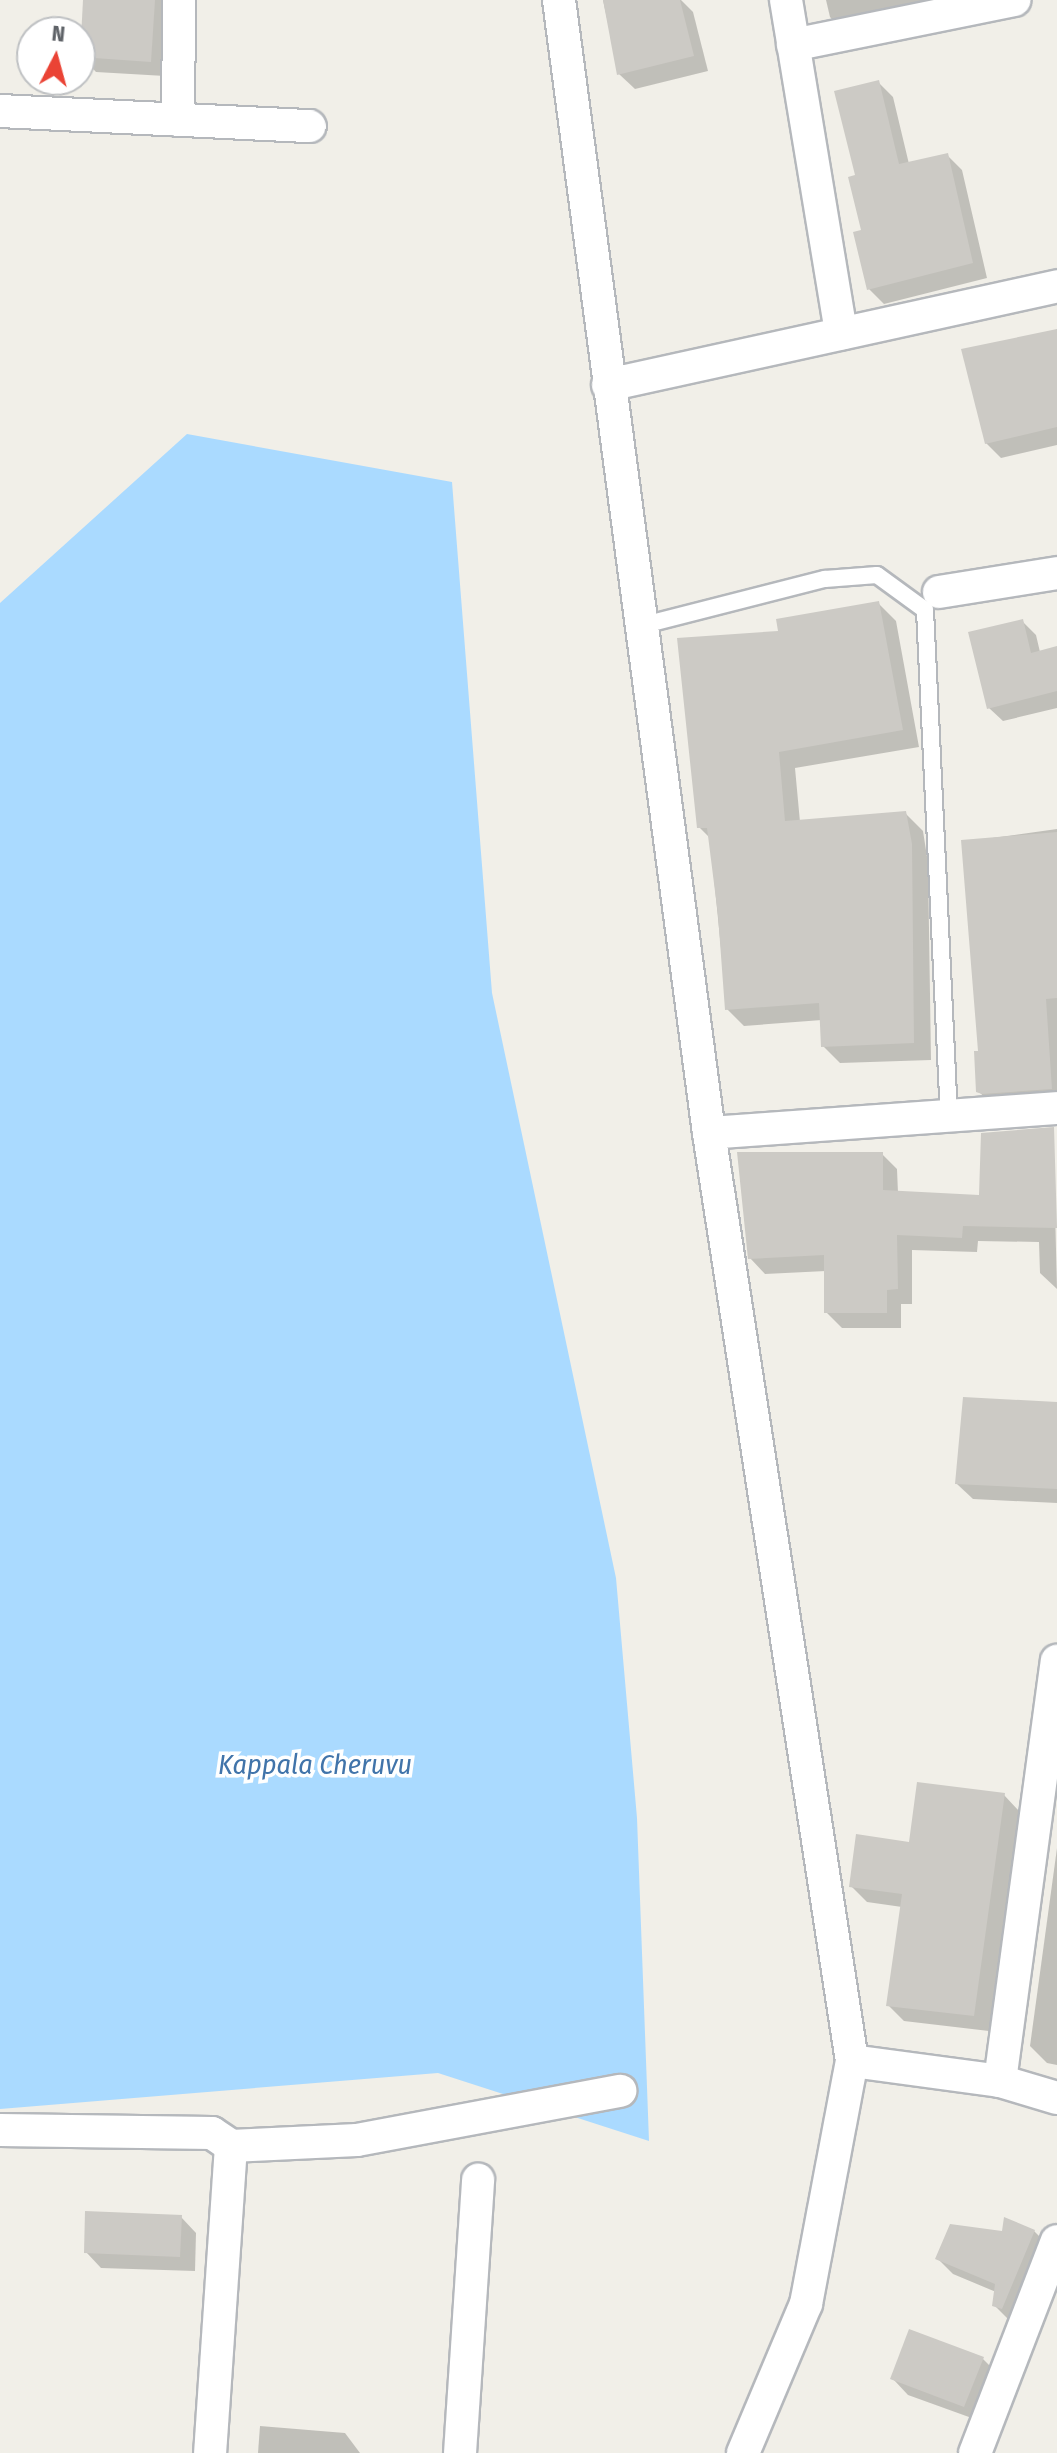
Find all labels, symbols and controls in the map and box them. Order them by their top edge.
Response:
north arrow [16,16,96,96]
text: N [50,20,66,48]
water label: Kappala Cheruvu [218,1748,412,1782]

